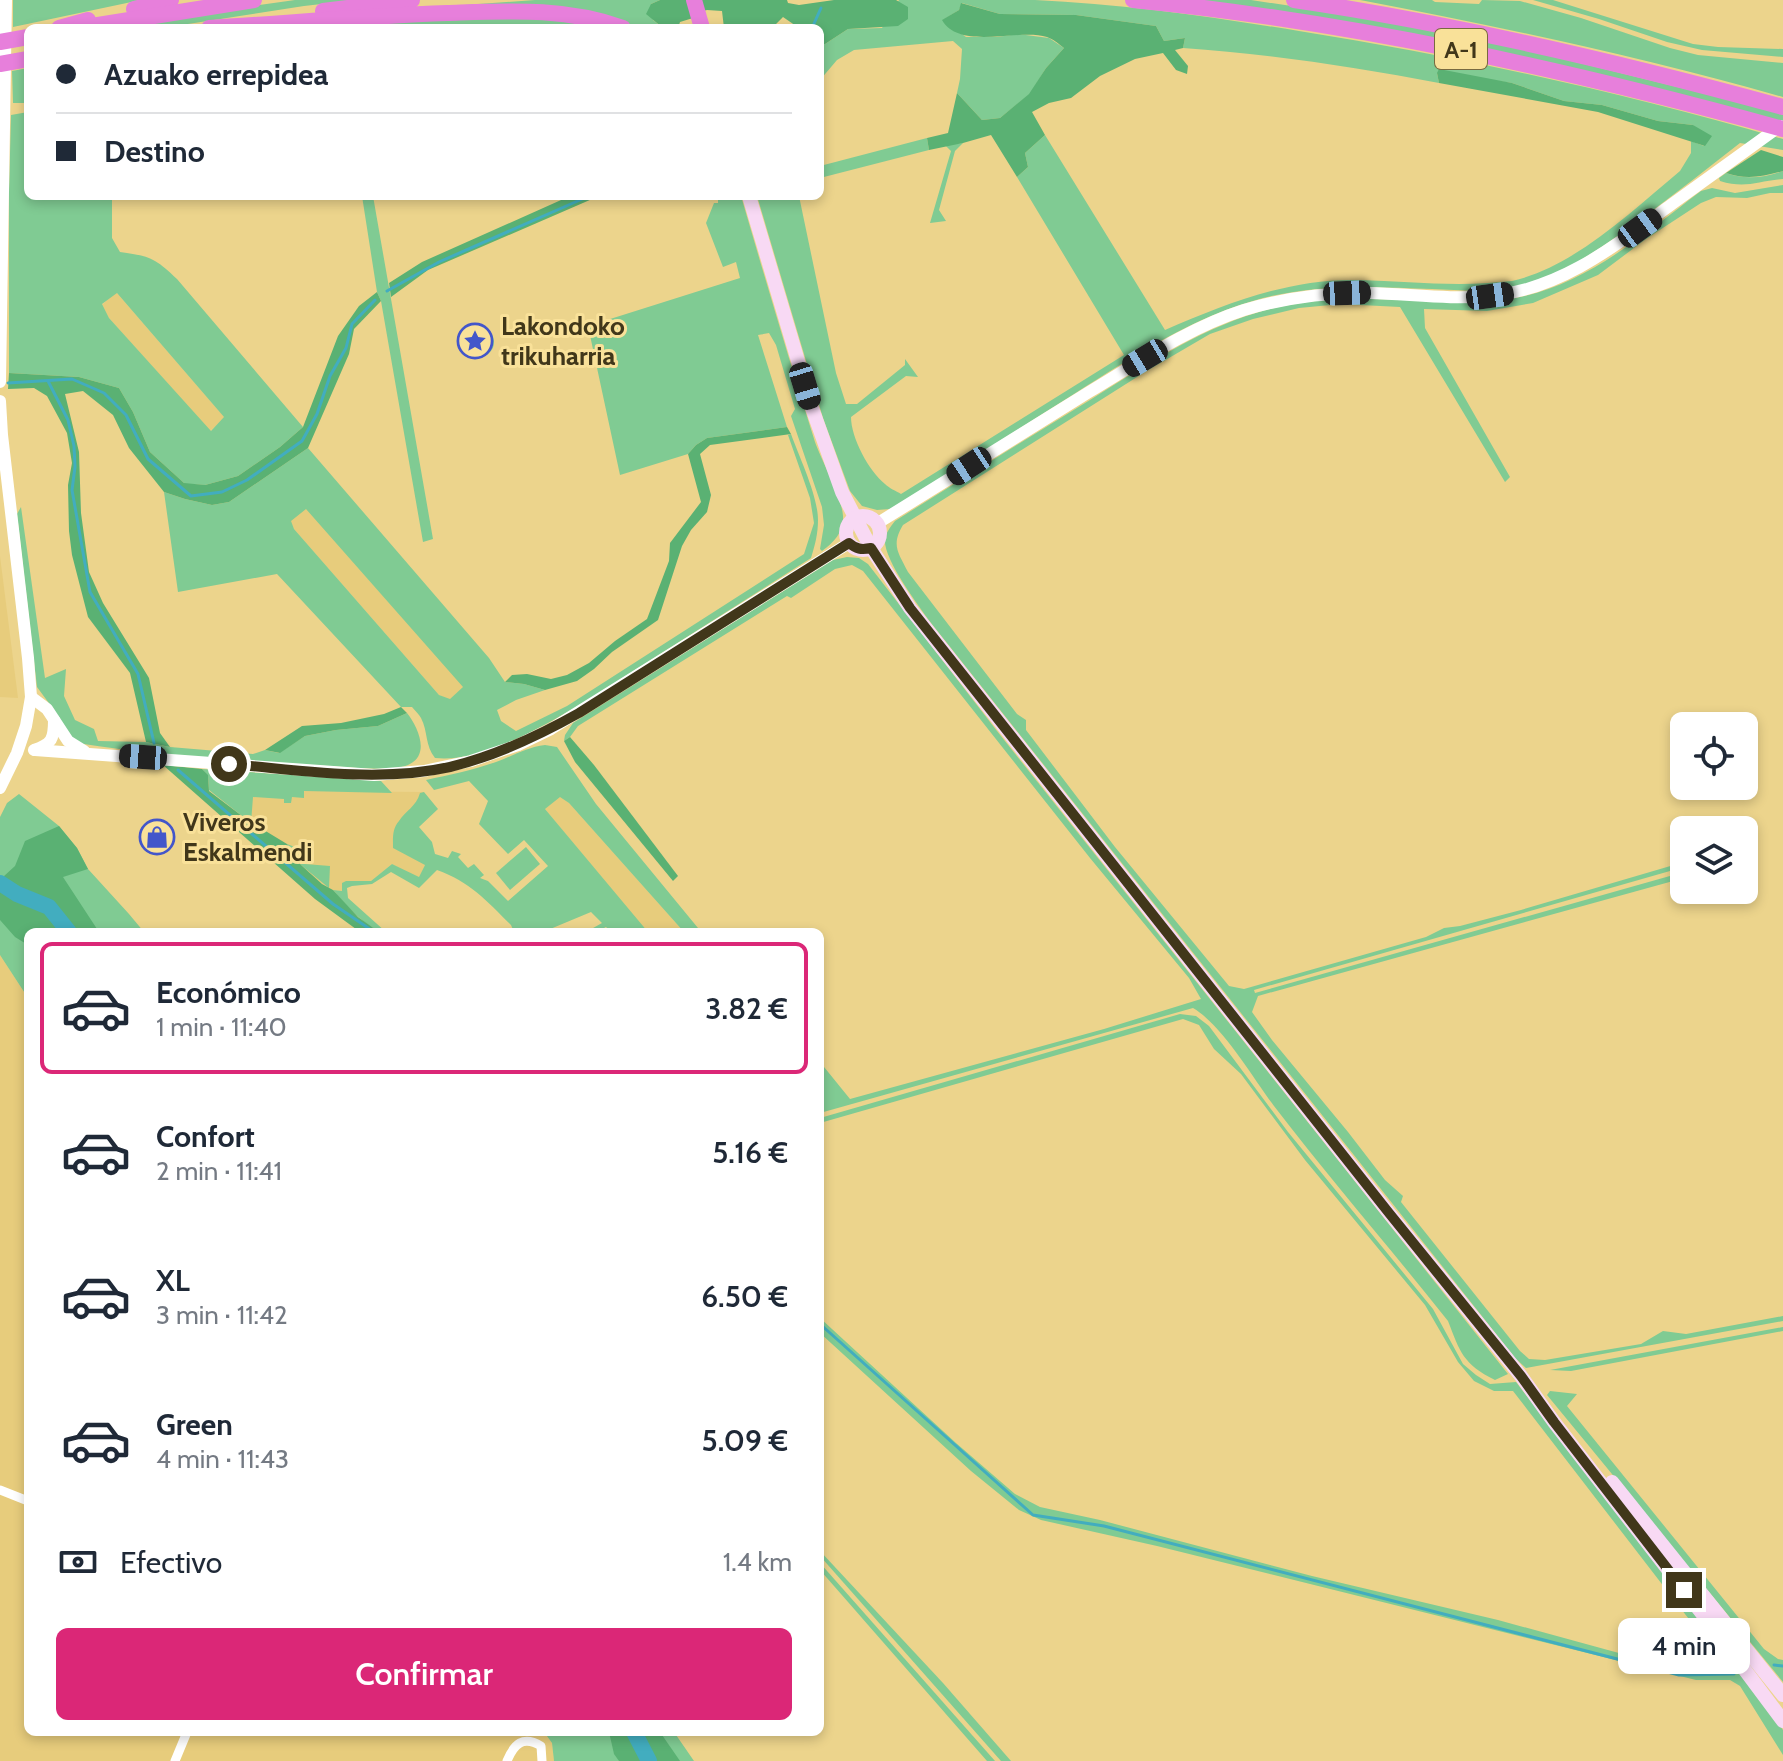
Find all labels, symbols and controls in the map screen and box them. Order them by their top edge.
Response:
road number: A-1 [1435,29,1487,69]
text: Azuako errepidea [104,56,329,93]
text: Destino [104,133,205,170]
car [1614,204,1666,252]
car [1323,280,1371,306]
car [1465,281,1515,311]
place label: Lakondoko trikuharria [501,310,625,372]
place icon: Lakondoko trikuharria [456,322,494,360]
car [1118,335,1172,381]
car [787,360,823,412]
car [942,443,996,489]
map controls [1670,712,1758,904]
button: locate [1670,712,1758,800]
car [118,743,168,771]
route start [211,746,247,782]
place label: Viveros Eskalmendi [183,806,312,868]
button: layers [1670,816,1758,904]
shop icon: Viveros Eskalmendi [138,818,176,856]
icon: car [60,972,132,1044]
text: Económico [156,974,301,1011]
text: 3.82 € [705,990,788,1027]
text: 1 min · 11:40 [156,1011,287,1043]
icon: car [60,1116,132,1188]
text: Confort [156,1118,255,1155]
text: 5.16 € [712,1134,788,1171]
text: 2 min · 11:41 [156,1155,282,1187]
icon: car [60,1260,132,1332]
text: XL [156,1262,190,1299]
text: 6.50 € [701,1278,788,1315]
text: 3 min · 11:42 [156,1299,288,1331]
icon: car [60,1404,132,1476]
text: Green [156,1406,233,1443]
text: 5.09 € [702,1422,788,1459]
text: 4 min · 11:43 [156,1443,289,1475]
icon: cash [56,1540,100,1584]
text: Efectivo [120,1544,222,1581]
text: 1.4 km [723,1546,792,1578]
route end [1666,1572,1702,1608]
callout: 4 min [1618,1618,1750,1674]
button: Confirmar [56,1628,792,1720]
text: 4 min [1652,1630,1716,1662]

